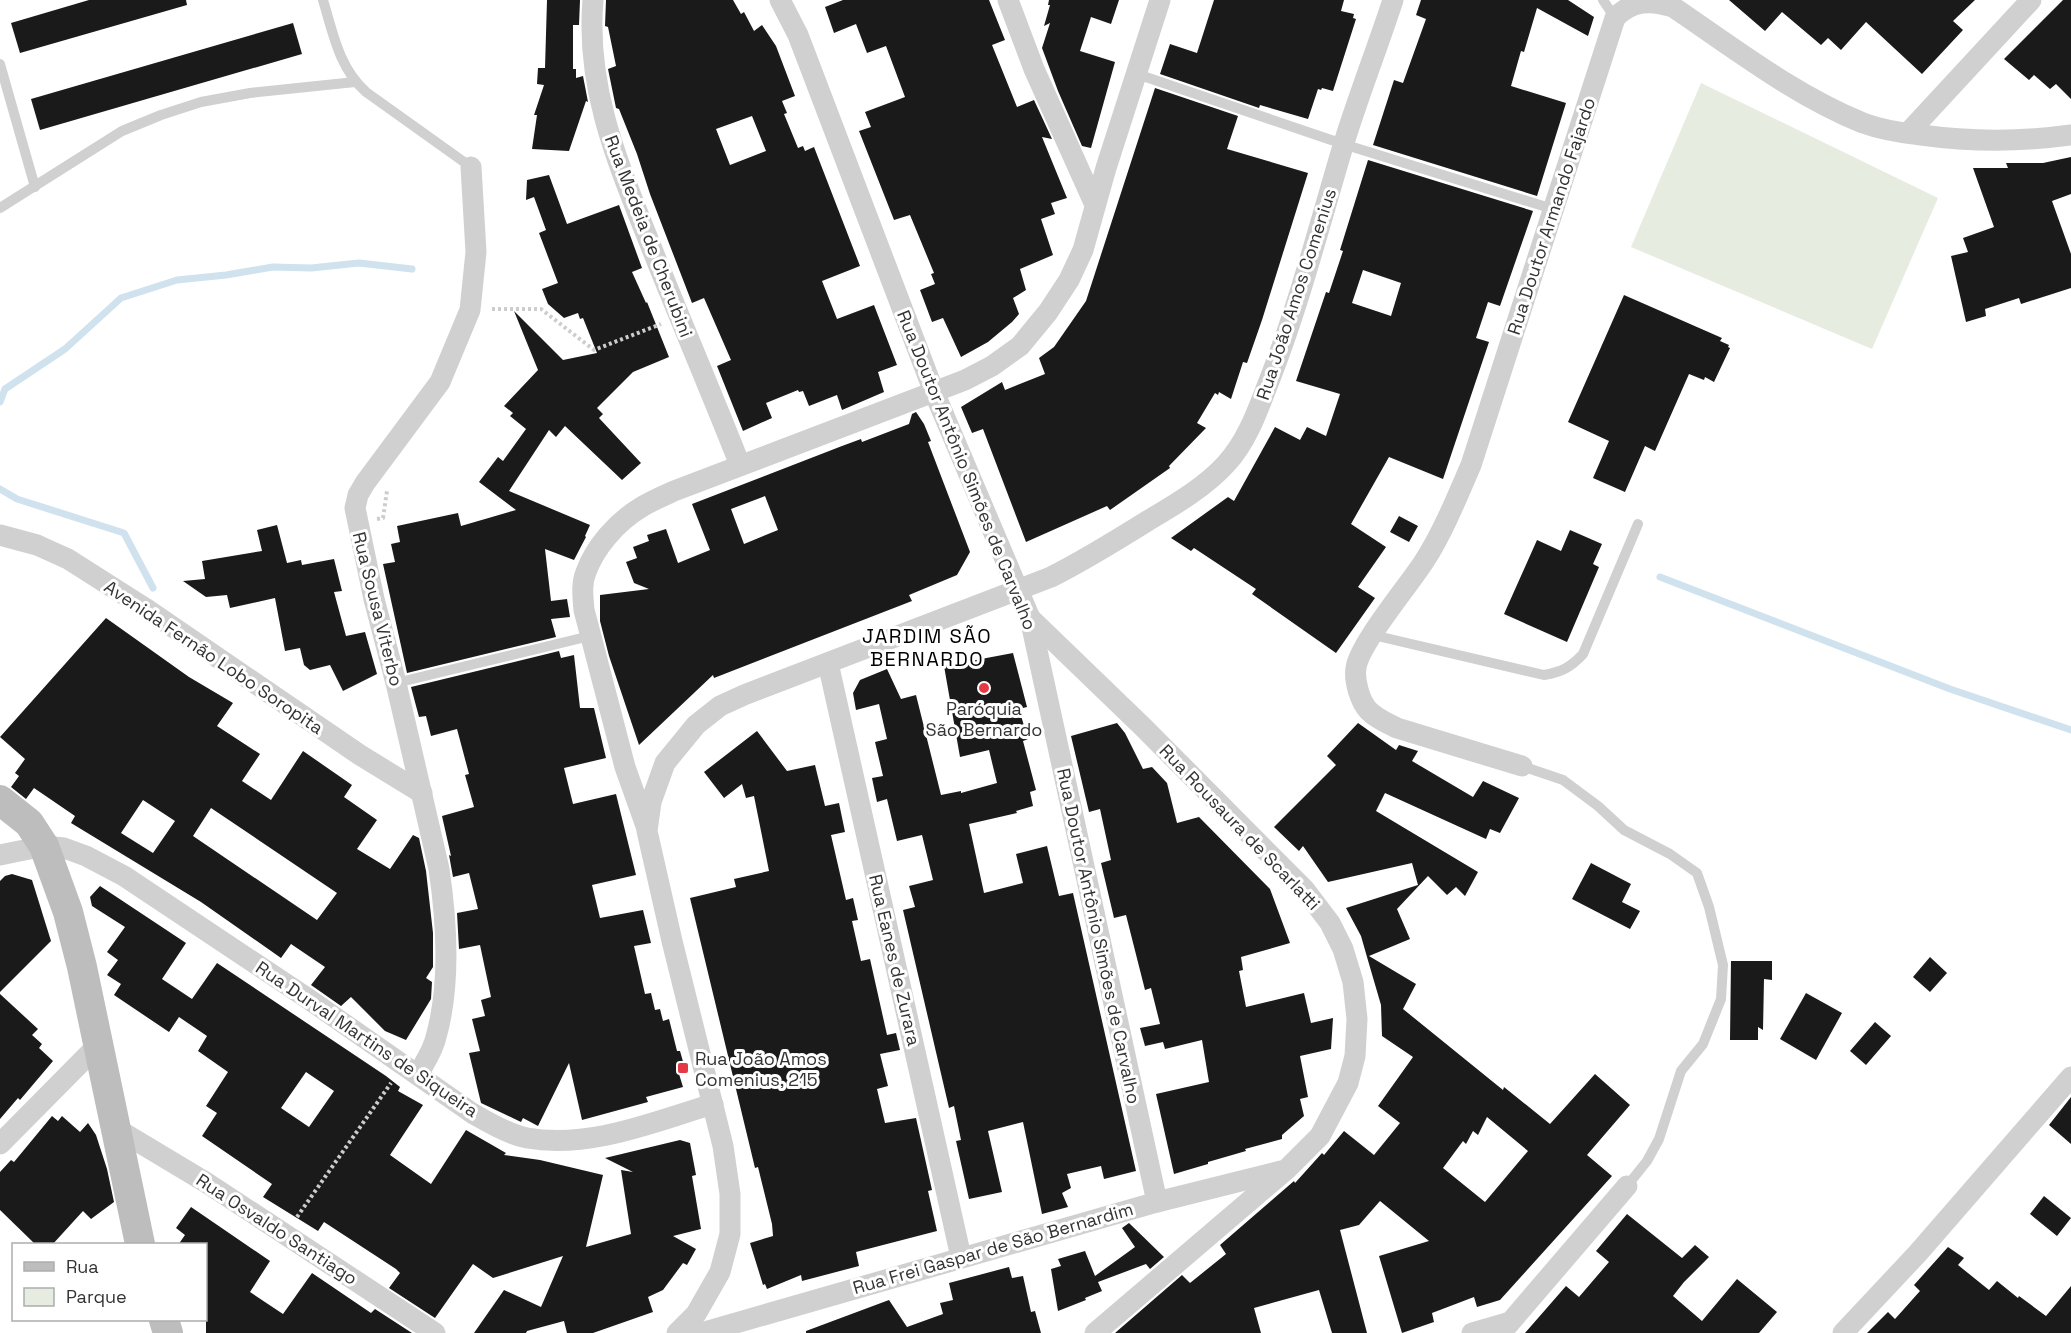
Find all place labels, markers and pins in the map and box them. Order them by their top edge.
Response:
marker: Paróquia São Bernardo [977,681,991,695]
place label: Paróquia São Bernardo [926,697,1042,741]
place label: Rua João Amos Comenius, 215 [695,1047,827,1091]
marker: Rua João Amos Comenius, 215 [676,1061,690,1075]

